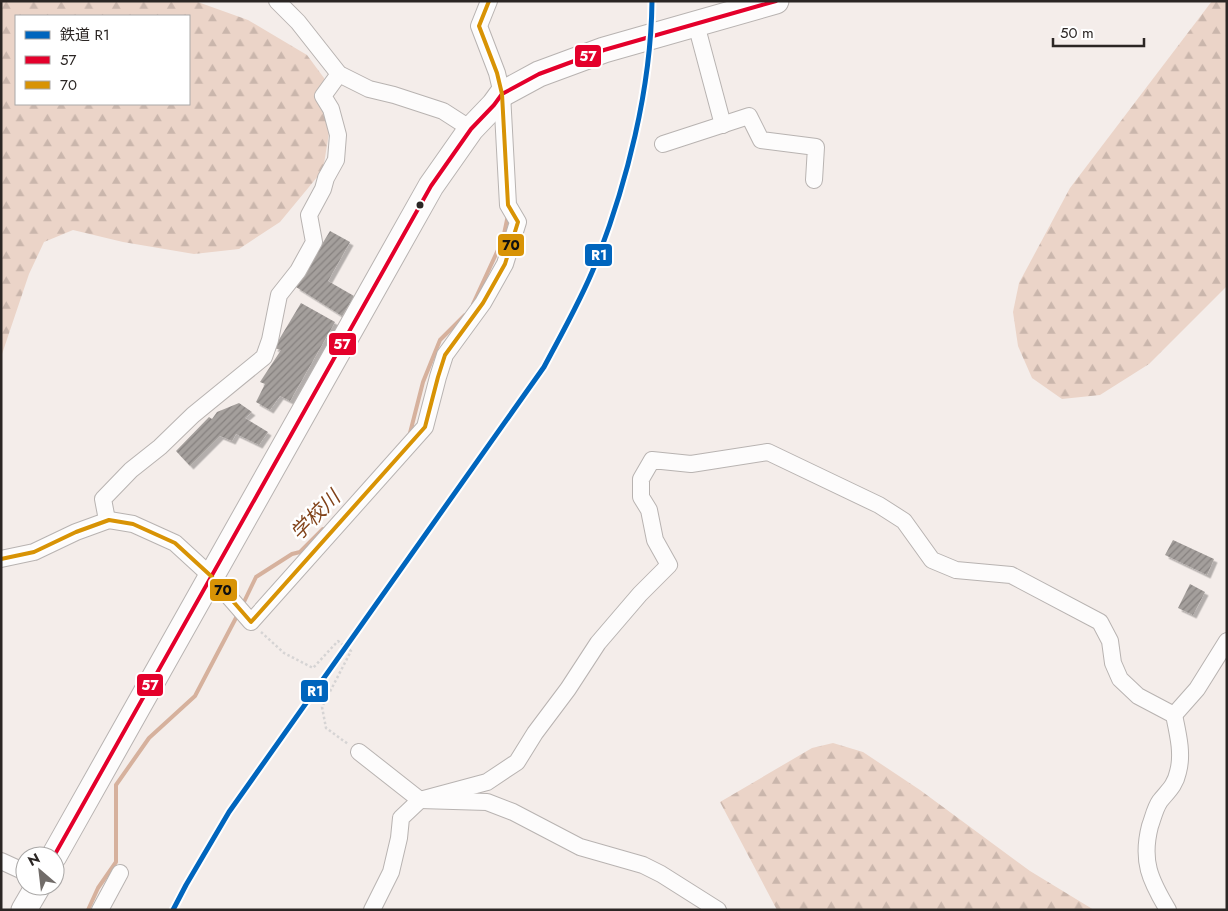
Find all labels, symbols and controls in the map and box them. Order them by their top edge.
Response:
legend [15,15,190,105]
scale bar [1053,15,1144,47]
text: 50 m [1060,22,1094,44]
text: 鉄道 R1 [60,24,110,46]
line badge: 57 [574,44,602,68]
text: 57 [579,46,597,66]
text: 57 [60,49,76,71]
text: 70 [60,74,77,96]
unlabelled marker [415,200,425,210]
line badge: 70 [497,233,525,257]
text: 70 [502,235,520,255]
line badge: R1 [584,243,613,267]
text: R1 [591,245,607,265]
line badge: 57 [328,332,357,356]
text: 57 [333,334,351,354]
water label: 学校川 [284,482,348,547]
line badge: 70 [209,578,238,602]
text: 70 [214,580,232,600]
line badge: 57 [136,673,164,697]
text: 57 [141,675,159,695]
line badge: R1 [300,679,329,703]
text: R1 [307,681,323,701]
north arrow [15,846,65,896]
text: N [24,848,44,871]

